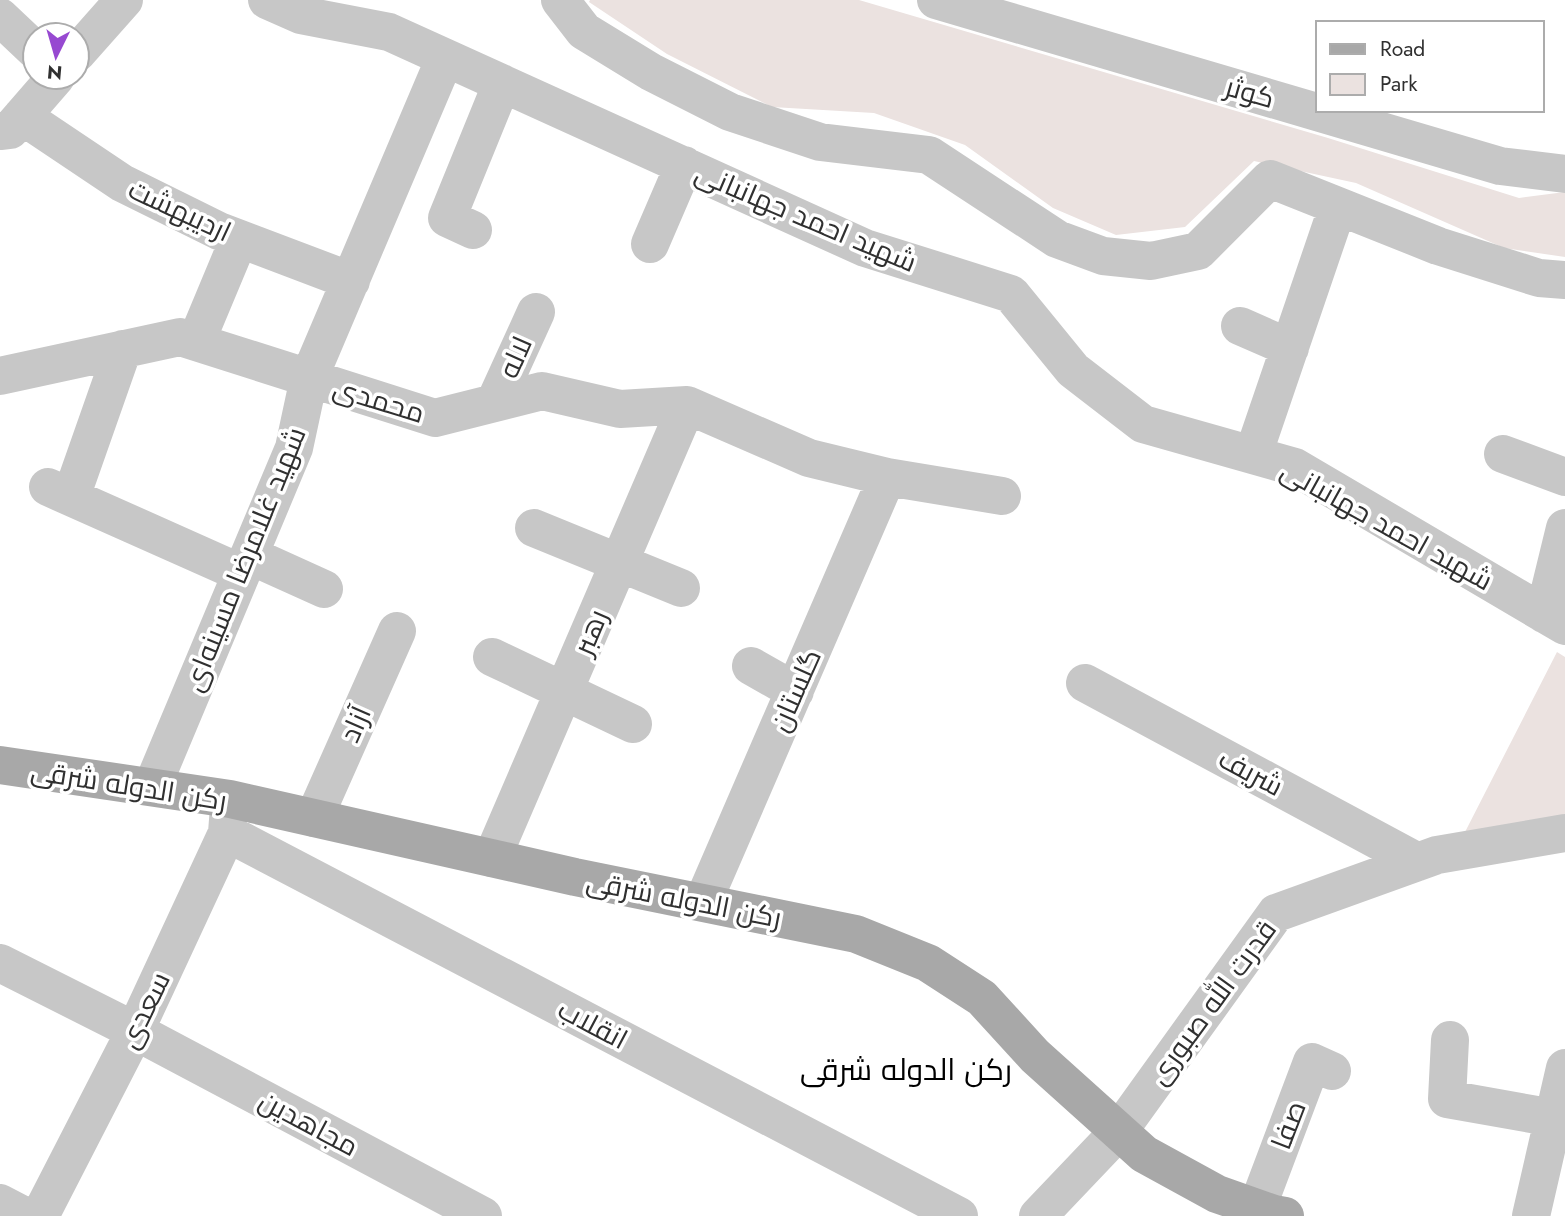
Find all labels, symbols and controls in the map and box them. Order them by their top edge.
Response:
north arrow [21,21,91,91]
legend [1316,21,1544,112]
text: Road [1380,34,1425,64]
text: N [46,58,63,87]
street label: کوثر [1218,65,1279,119]
text: Park [1380,69,1418,99]
street label: شهید احمد جهانبانی [689,152,923,283]
street label: اردیبهشت [121,169,238,252]
street label: لاله [488,330,543,385]
street label: محمدی [328,367,430,434]
street label: شهید غلامرضا مسینه‌ای [173,421,316,698]
street label: شهید احمد جهانبانی [1273,450,1500,601]
street label: رهبر [562,603,618,663]
street label: گلستان [759,642,832,738]
street label: آزاد [329,699,382,749]
street label: شریف [1211,738,1290,807]
street label: رکن الدوله شرقی [28,750,230,821]
street label: رکن الدوله شرقی [583,860,785,938]
street label: قدرت الله صبوری [1138,911,1286,1093]
street label: سعدی [108,965,181,1056]
street label: انقلاب [551,989,635,1060]
district label: رکن الدوله شرقی [800,1048,1012,1091]
street label: مجاهدین [252,1080,366,1167]
street label: صفا [1261,1095,1316,1155]

